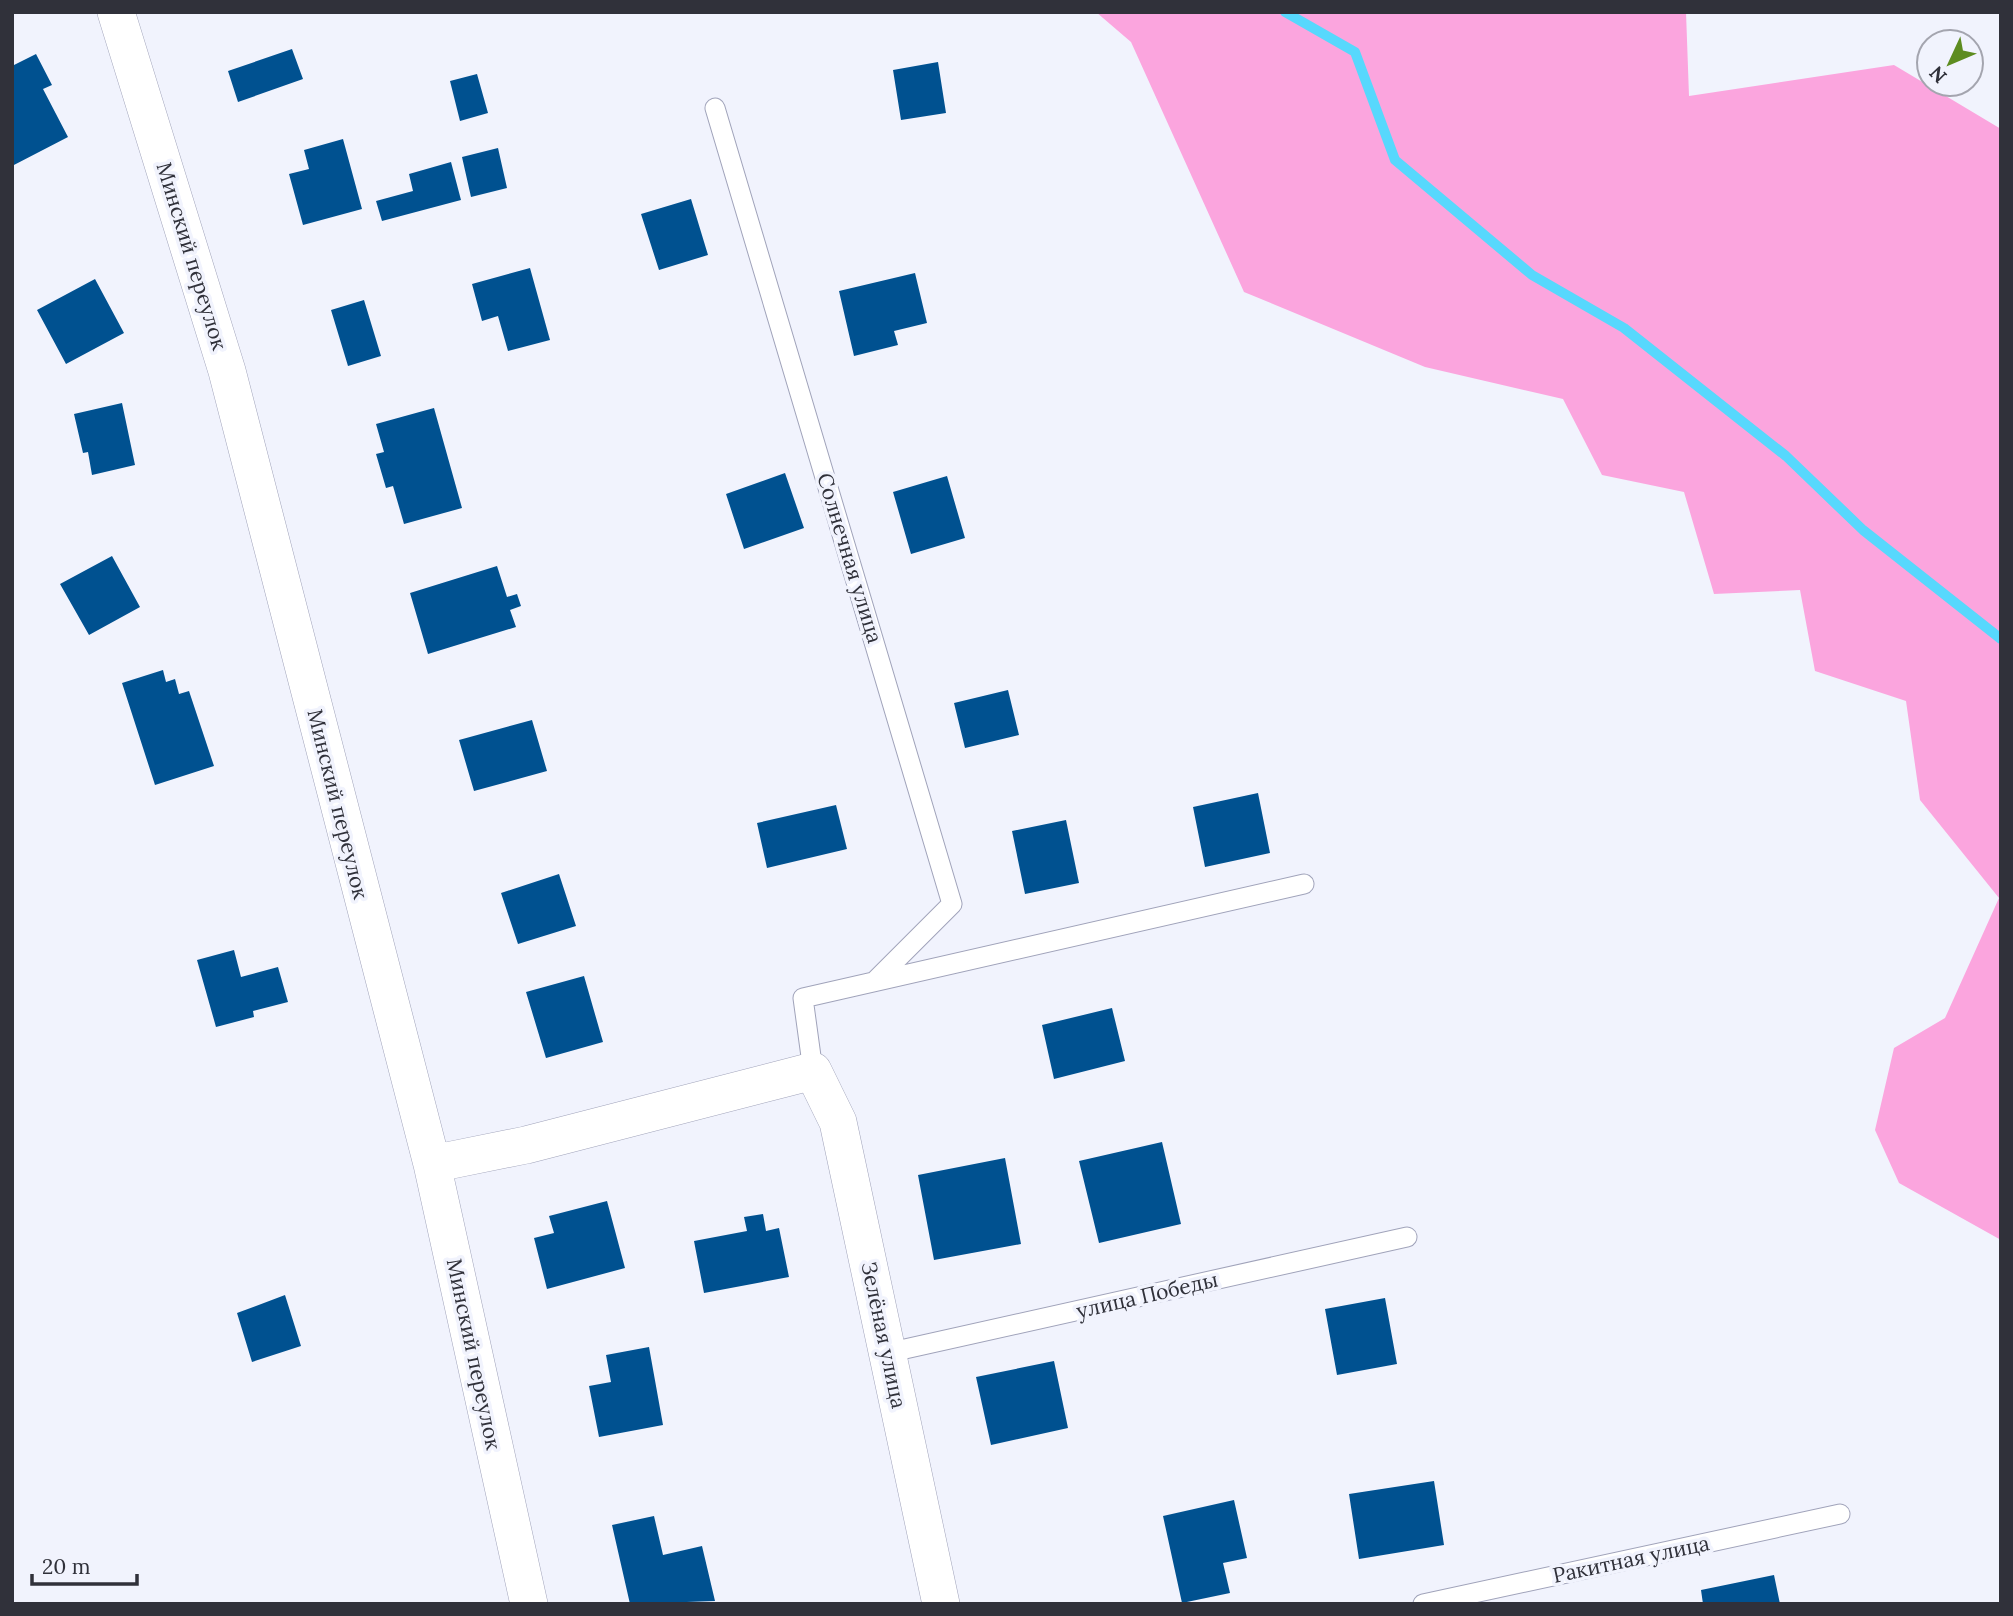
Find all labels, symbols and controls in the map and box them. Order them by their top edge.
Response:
north arrow [1915,28,1985,98]
text: N [1924,61,1952,88]
street label: Минский переулок [151,159,234,354]
street label: Солнечная улица [811,470,889,647]
street label: Минский переулок [301,706,375,903]
street label: Минский переулок [441,1256,508,1453]
street label: Зелёная улица [855,1259,913,1411]
street label: улица Победы [1074,1266,1220,1324]
street label: Ракитная улица [1550,1529,1712,1589]
scale bar [32,1542,136,1586]
text: 20 m [42,1553,91,1580]

